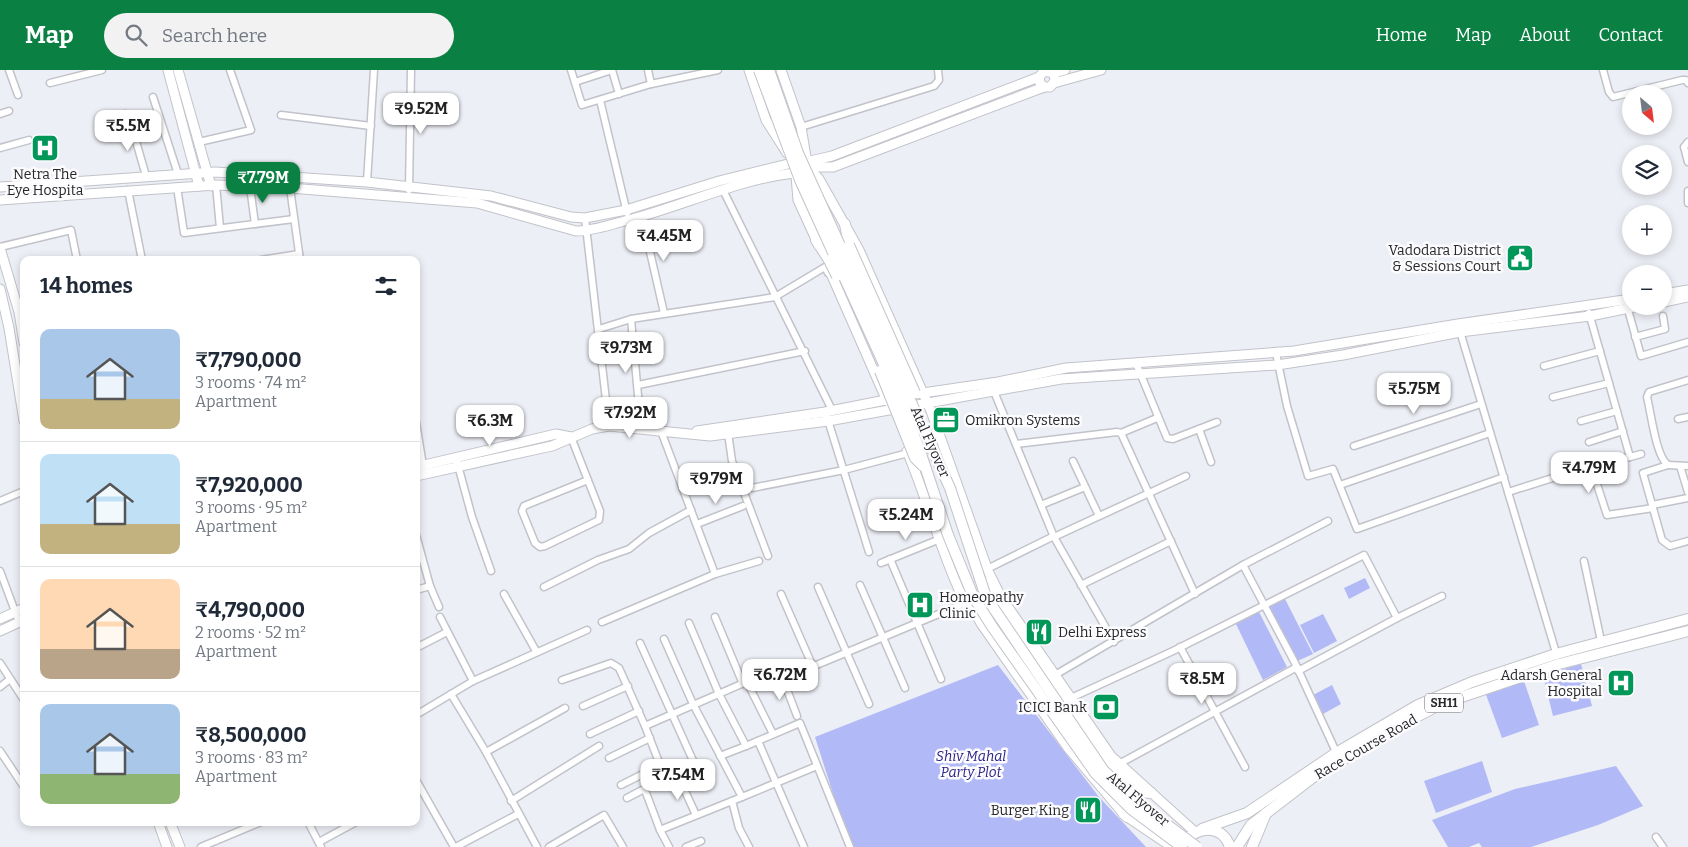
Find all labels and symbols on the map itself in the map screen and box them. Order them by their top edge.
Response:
north arrow [1622,85,1672,135]
pin: ₹9.52M [380,92,462,135]
pin: ₹5.5M [93,109,163,152]
hospital icon: Netra The Eye Hospita [30,133,60,163]
pin: ₹7.79M [222,162,304,204]
place label: Netra The Eye Hospita [7,166,84,199]
pin: ₹4.45M [623,220,705,262]
place label: Vadodara District & Sessions Court [1389,242,1501,275]
public building icon: Vadodara District & Sessions Court [1505,243,1535,273]
pin: ₹9.73M [585,332,667,374]
pin: ₹5.75M [1373,372,1455,415]
pin: ₹7.92M [589,396,671,439]
pin: ₹6.3M [455,404,525,447]
street label: Atal Flyover [907,404,953,480]
office icon: Omikron Systems [931,405,961,435]
place label: Omikron Systems [965,412,1080,429]
pin: ₹4.79M [1548,452,1630,494]
pin: ₹9.79M [675,462,757,505]
pin: ₹5.24M [865,498,947,541]
place label: Homeopathy Clinic [939,589,1024,622]
hospital icon: Homeopathy Clinic [905,590,935,620]
restaurant icon: Delhi Express [1024,617,1054,647]
place label: Delhi Express [1058,624,1146,641]
pin: ₹6.72M [739,658,821,701]
pin: ₹8.5M [1167,662,1237,705]
place label: Adarsh General Hospital [1500,667,1602,700]
hospital icon: Adarsh General Hospital [1606,668,1636,698]
bank icon: ICICI Bank [1091,692,1121,722]
road number: SH11 [1425,694,1463,712]
place label: ICICI Bank [1018,699,1087,716]
street label: Race Course Road [1312,711,1420,783]
park label: Shiv Mahal Party Plot [936,748,1006,781]
pin: ₹7.54M [637,758,719,801]
street label: Atal Flyover [1103,768,1173,830]
restaurant icon: Burger King [1073,795,1103,825]
place label: Burger King [991,802,1069,819]

